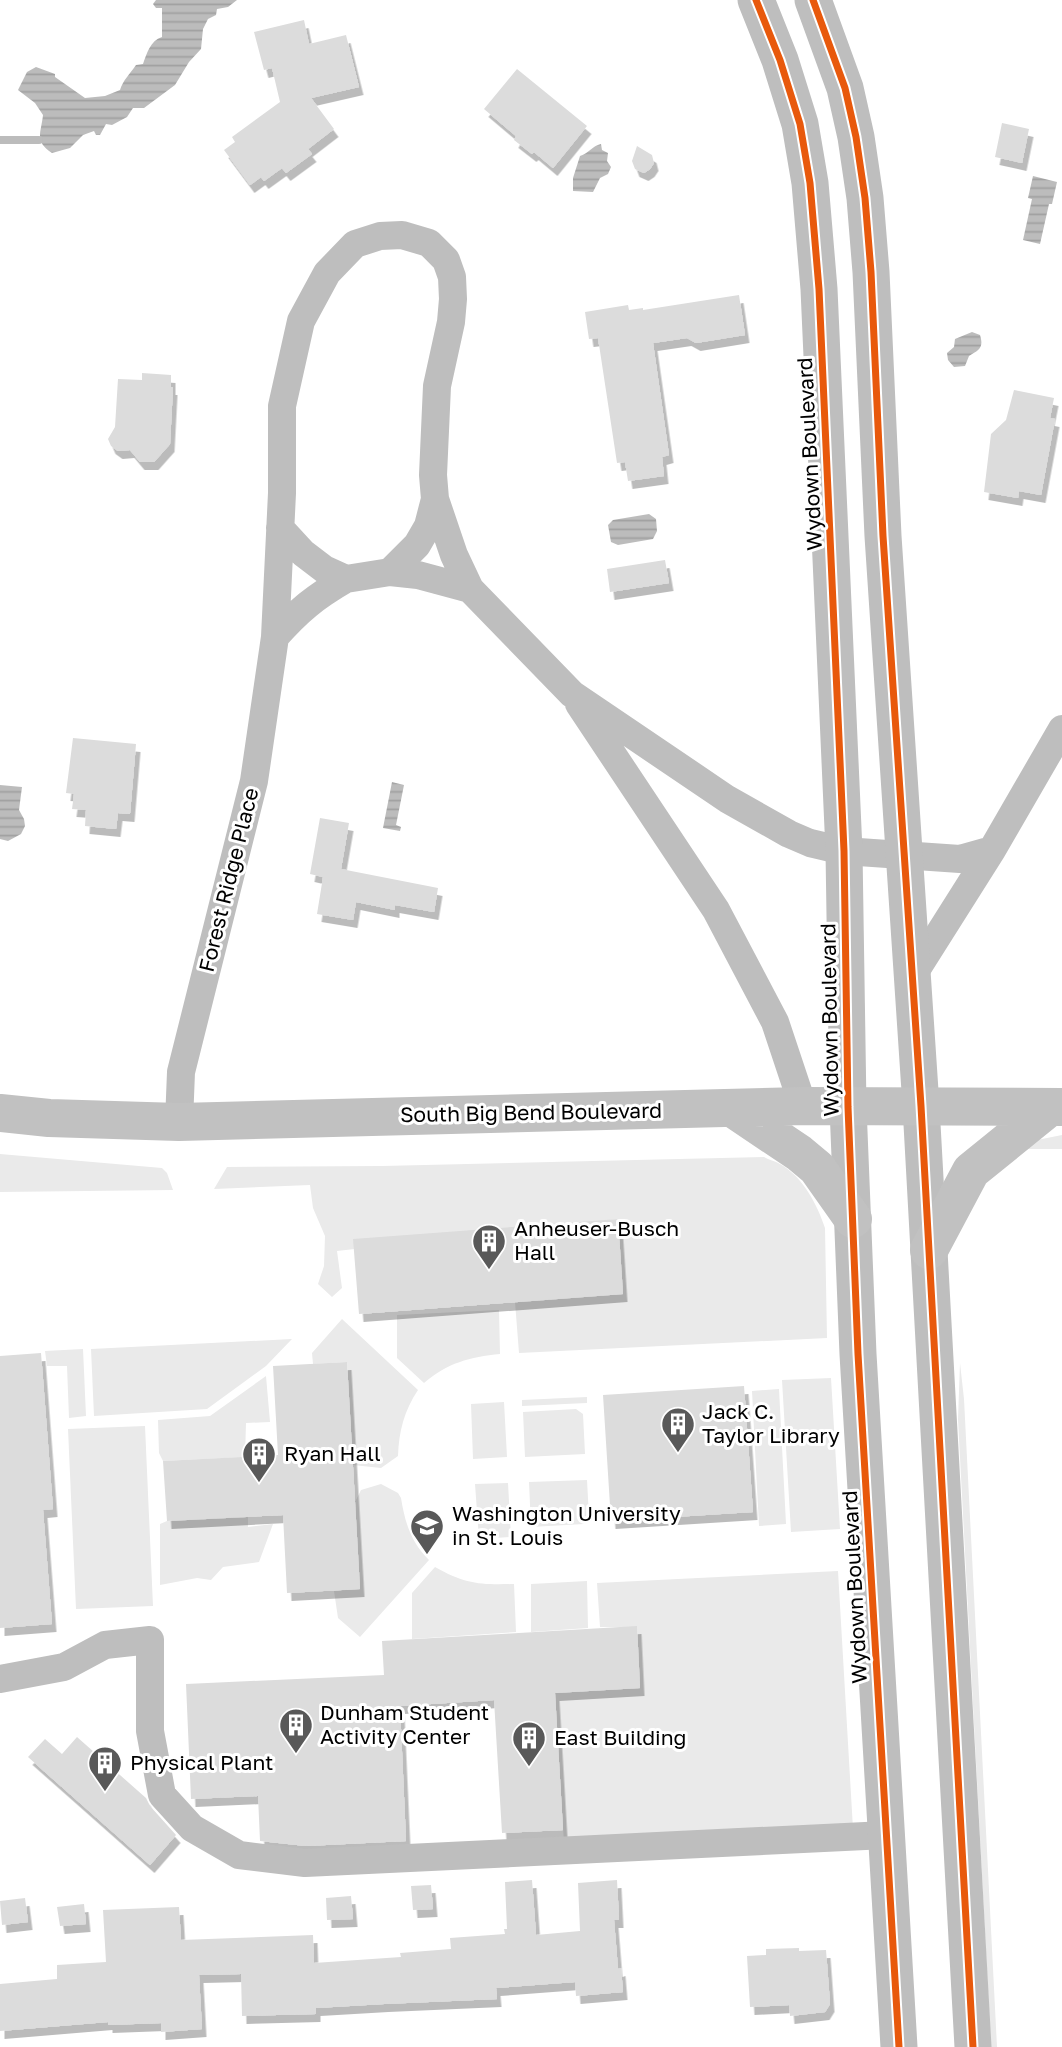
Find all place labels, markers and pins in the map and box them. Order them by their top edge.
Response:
place label: Anheuser-Busch Hall [514,1215,679,1265]
building icon: Anheuser-Busch Hall [470,1222,508,1271]
place label: Jack C. Taylor Library [702,1398,840,1448]
building icon: Jack C. Taylor Library [659,1405,697,1454]
building icon: Ryan Hall [240,1435,278,1484]
place label: Ryan Hall [284,1440,381,1466]
place label: Washington University in St. Louis [452,1500,681,1550]
school or university icon: Washington University in St. Louis [408,1507,446,1556]
place label: Dunham Student Activity Center [320,1699,489,1749]
building icon: Dunham Student Activity Center [277,1706,315,1755]
building icon: East Building [510,1719,548,1768]
place label: East Building [554,1724,687,1750]
building icon: Physical Plant [86,1744,124,1793]
place label: Physical Plant [130,1749,274,1775]

